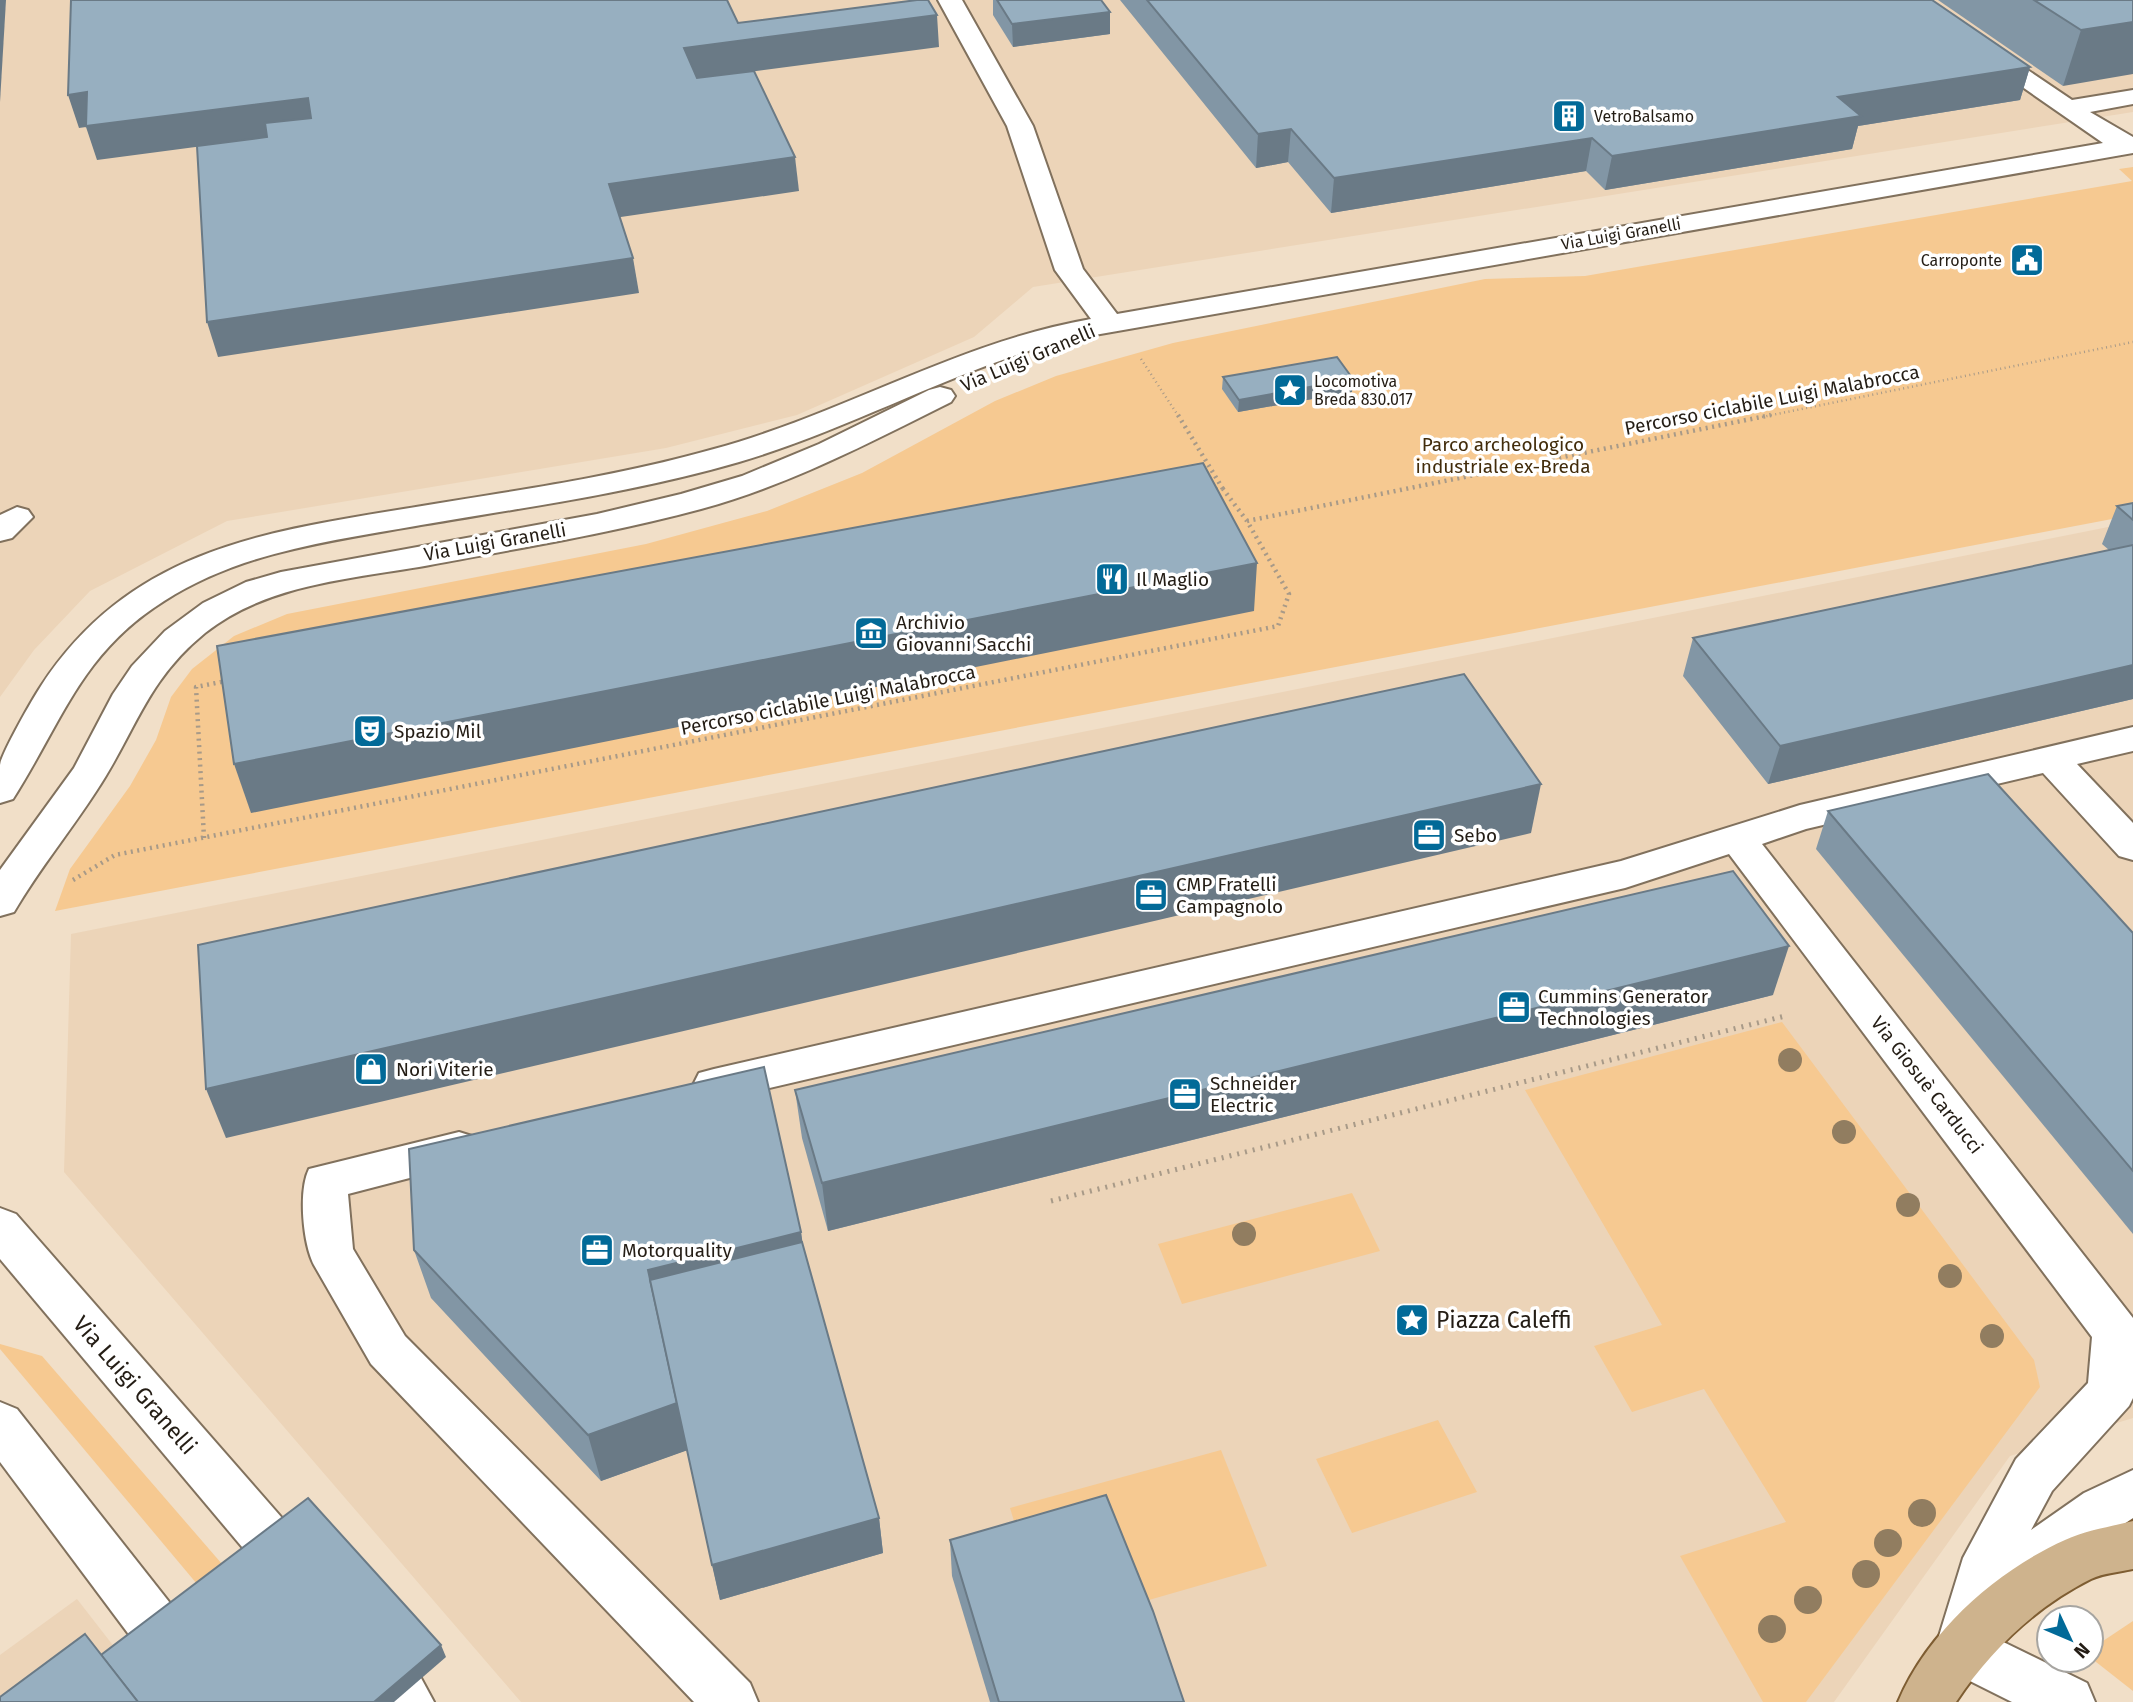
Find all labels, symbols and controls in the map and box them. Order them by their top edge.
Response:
building icon: VetroBalsamo [1550,97,1588,135]
place label: VetroBalsamo [1594,107,1694,126]
street label: Via Luigi Granelli [1560,214,1682,254]
public building icon: Carroponte [2008,241,2046,279]
place label: Carroponte [1921,251,2002,270]
street label: Via Luigi Granelli [957,319,1099,397]
street label: Percorso ciclabile Luigi Malabrocca [1623,360,1921,440]
place icon: Locomotiva Breda 830.017 [1271,371,1309,409]
place label: Locomotiva Breda 830.017 [1314,372,1413,409]
park label: Parco archeologico industriale ex-Breda [1415,433,1591,478]
street label: Via Luigi Granelli [422,518,568,566]
restaurant icon: Il Maglio [1093,560,1131,598]
place label: Il Maglio [1136,568,1209,591]
place label: Archivio Giovanni Sacchi [896,611,1031,656]
museum icon: Archivio Giovanni Sacchi [852,614,890,652]
street label: Percorso ciclabile Luigi Malabrocca [679,660,977,740]
theatre icon: Spazio Mil [351,712,389,750]
place label: Spazio Mil [394,720,482,743]
office icon: Sebo [1410,816,1448,854]
place label: Sebo [1454,824,1497,847]
place label: CMP Fratelli Campagnolo [1176,873,1283,918]
office icon: CMP Fratelli Campagnolo [1132,876,1170,914]
place label: Cummins Generator Technologies [1538,985,1709,1030]
office icon: Cummins Generator Technologies [1495,988,1533,1026]
street label: Via Giosuè Carducci [1866,1012,1988,1158]
shop icon: Nori Viterie [352,1050,390,1088]
place label: Nori Viterie [396,1058,494,1081]
place label: Schneider Electric [1210,1072,1297,1117]
office icon: Schneider Electric [1166,1075,1204,1113]
office icon: Motorquality [578,1231,616,1269]
place label: Motorquality [622,1239,733,1262]
place icon: Piazza Caleffi [1393,1301,1431,1339]
place label: Piazza Caleffi [1436,1306,1572,1334]
street label: Via Luigi Granelli [67,1310,203,1460]
north arrow [2035,1604,2105,1674]
text: N [2069,1638,2095,1663]

